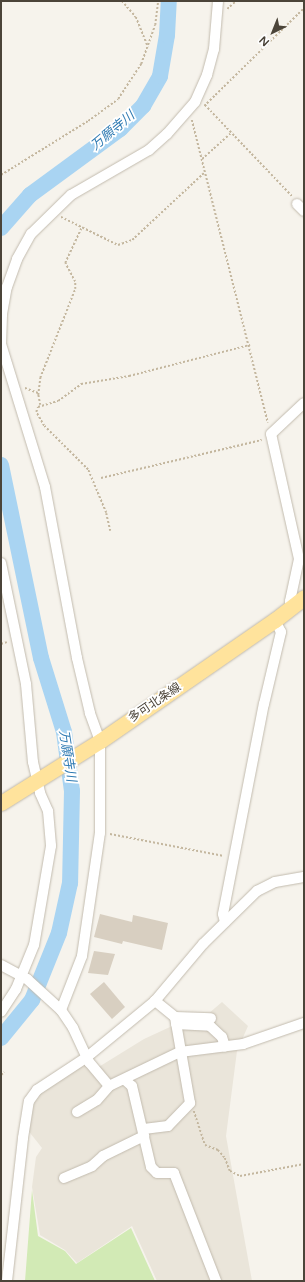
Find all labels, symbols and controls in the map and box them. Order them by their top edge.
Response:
north arrow [253,12,293,52]
text: N [257,33,272,49]
water label: 万願寺川 [88,108,138,154]
street label: 多可北条線 [126,680,184,726]
water label: 万願寺川 [55,729,79,783]

